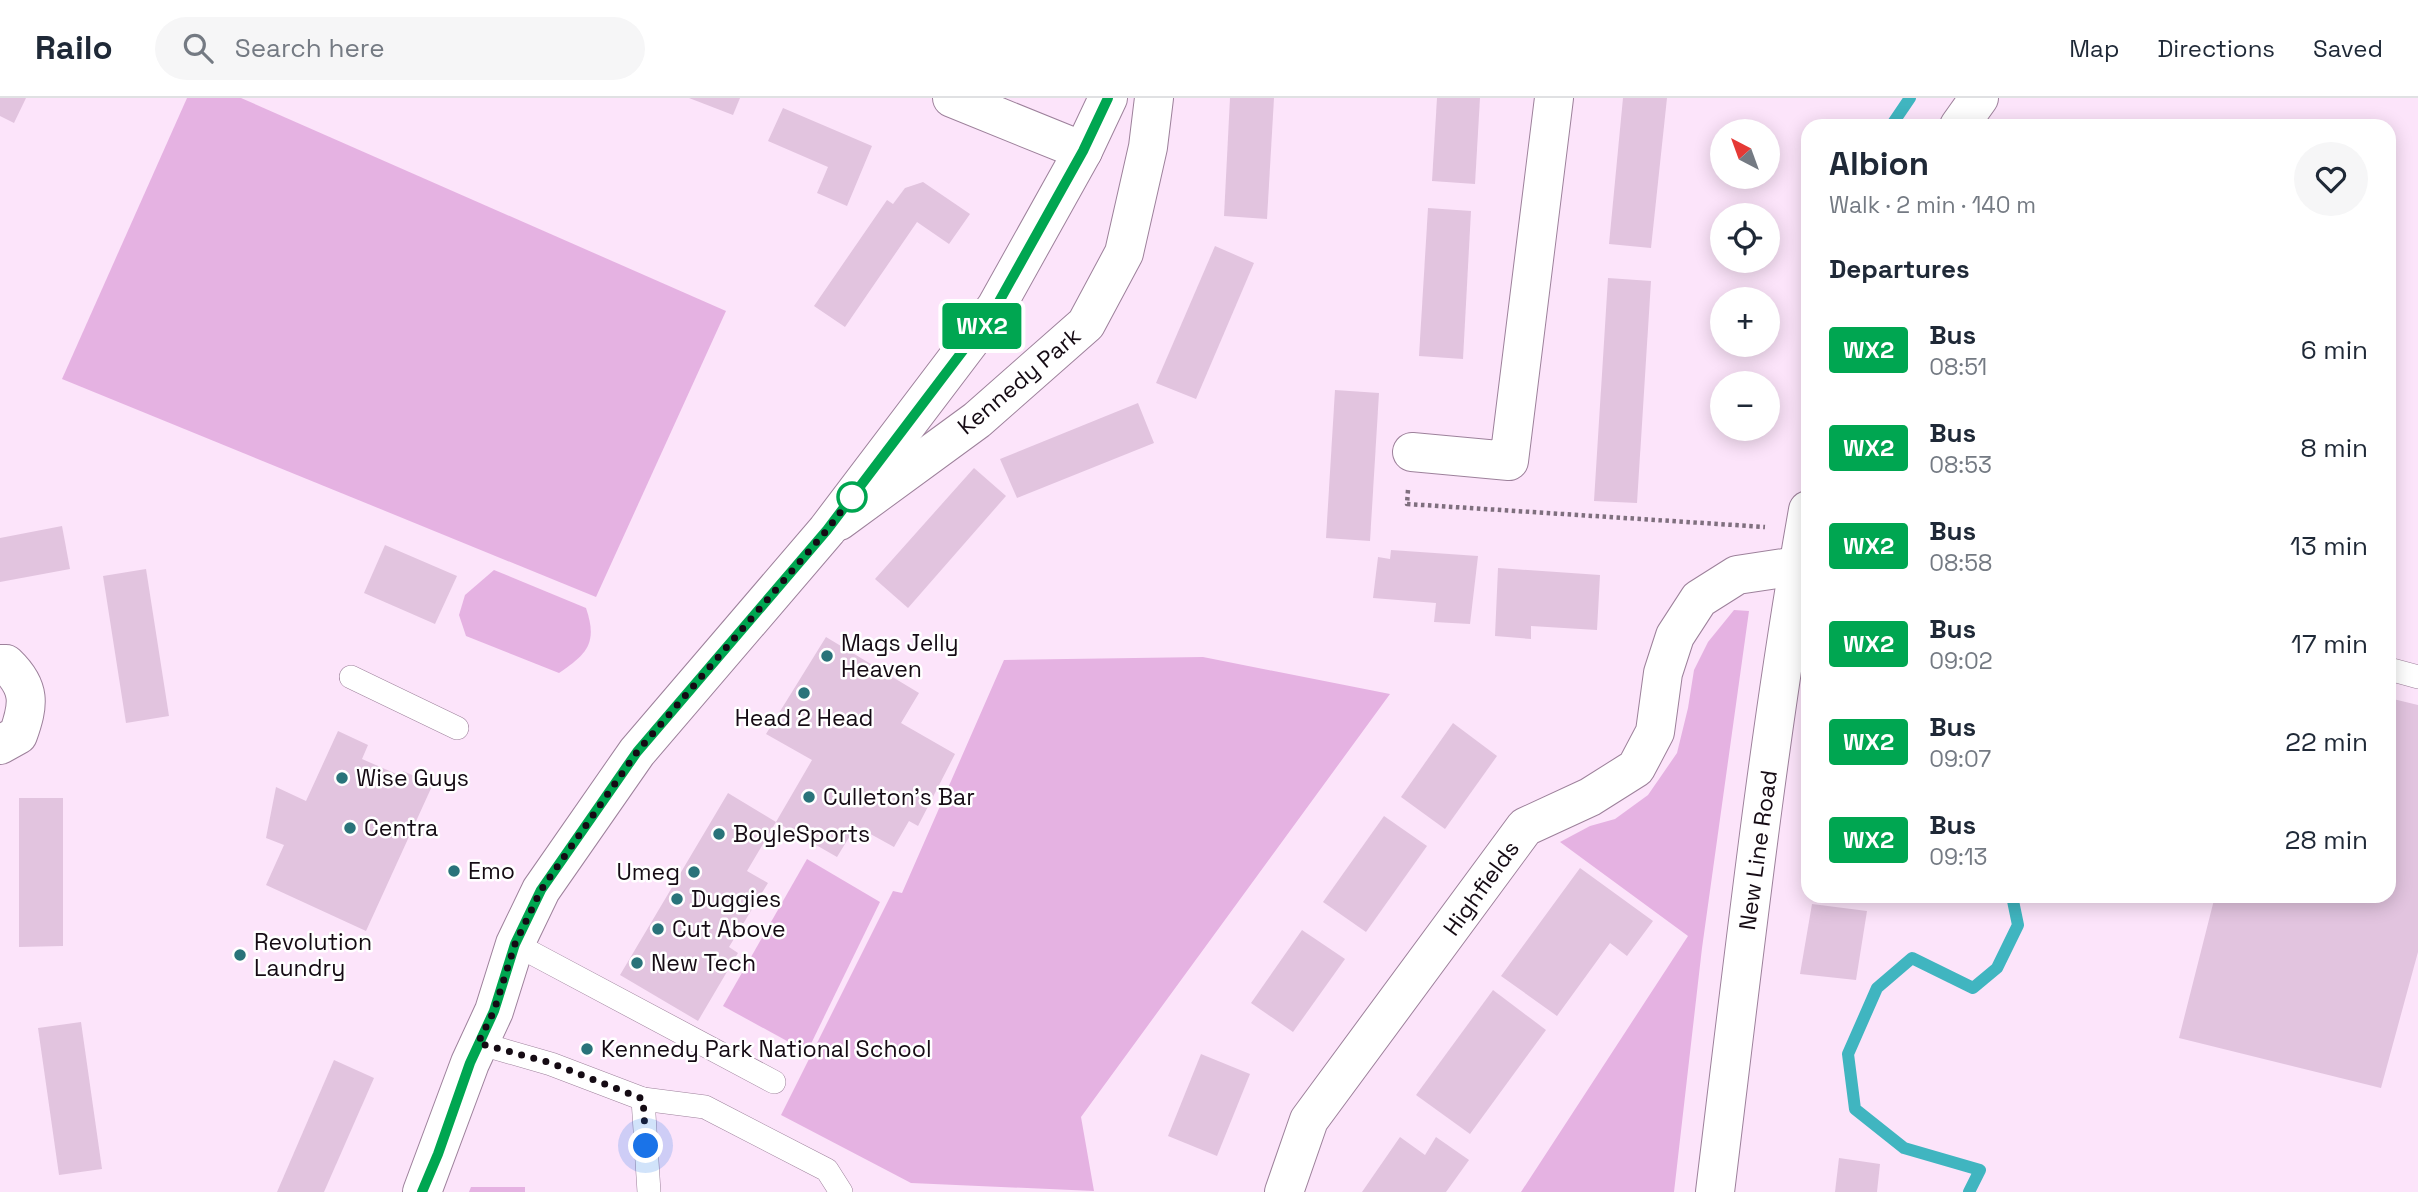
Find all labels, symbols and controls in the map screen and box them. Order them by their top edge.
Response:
search box [155,17,645,80]
text: Railo [35,27,113,69]
icon: search [179,29,217,67]
text: Search here [235,31,385,65]
text: Map [2069,33,2119,64]
text: Directions [2157,33,2275,64]
text: Saved [2313,33,2383,64]
north arrow [1710,119,1780,189]
map controls [1710,119,1780,441]
button: heart [2294,142,2368,216]
text: Albion [1829,143,1929,185]
text: Walk · 2 min · 140 m [1829,190,2036,220]
button: locate [1710,203,1780,273]
text: Departures [1829,252,1970,286]
button: + [1710,287,1780,357]
line badge: WX2 [942,303,1022,349]
text: WX2 [956,310,1008,341]
text: Bus [1929,318,1976,352]
street label: Kennedy Park [951,321,1087,441]
text: 6 min [2301,333,2368,367]
text: WX2 [1843,334,1894,365]
text: 08:51 [1929,352,1987,382]
button: − [1710,371,1780,441]
text: Bus [1929,416,1976,450]
text: 8 min [2300,431,2368,465]
text: WX2 [1843,432,1894,463]
text: 08:53 [1929,450,1992,480]
unlabelled marker [837,482,867,512]
text: Bus [1929,514,1976,548]
text: 13 min [2290,529,2368,563]
text: WX2 [1843,530,1894,561]
text: 08:58 [1929,548,1992,578]
text: Bus [1929,612,1976,646]
text: 17 min [2291,627,2368,661]
place label: Mags Jelly Heaven [841,628,959,684]
text: WX2 [1843,628,1894,659]
text: 09:02 [1929,646,1993,676]
marker: Mags Jelly Heaven [819,648,835,664]
marker: Head 2 Head [796,685,812,701]
place label: Head 2 Head [735,703,873,733]
text: Bus [1929,710,1976,744]
text: 22 min [2285,725,2368,759]
text: WX2 [1843,726,1894,757]
text: 09:07 [1929,744,1991,774]
place label: Wise Guys [356,763,469,793]
street label: New Line Road [1732,768,1784,932]
marker: Wise Guys [334,770,350,786]
place label: Culleton's Bar [823,782,975,812]
marker: Culleton's Bar [801,789,817,805]
text: Bus [1929,808,1976,842]
place label: Centra [364,813,438,843]
place label: BoyleSports [733,819,870,849]
marker: Centra [342,820,358,836]
text: 28 min [2285,823,2368,857]
text: WX2 [1843,824,1894,855]
marker: BoyleSports [711,826,727,842]
street label: Highfields [1436,834,1526,942]
text: 09:13 [1929,842,1987,872]
place label: Emo [468,856,515,886]
place label: Umeg [617,857,680,887]
marker: Emo [446,863,462,879]
marker: Umeg [686,864,702,880]
place label: Duggies [691,884,781,914]
marker: Duggies [669,891,685,907]
place label: Cut Above [672,914,786,944]
marker: Cut Above [650,921,666,937]
place label: Revolution Laundry [254,927,372,983]
marker: Revolution Laundry [232,947,248,963]
place label: New Tech [651,948,756,978]
marker: New Tech [629,955,645,971]
place label: Kennedy Park National School [601,1034,932,1064]
marker: Kennedy Park National School [579,1041,595,1057]
your location [628,1128,663,1163]

